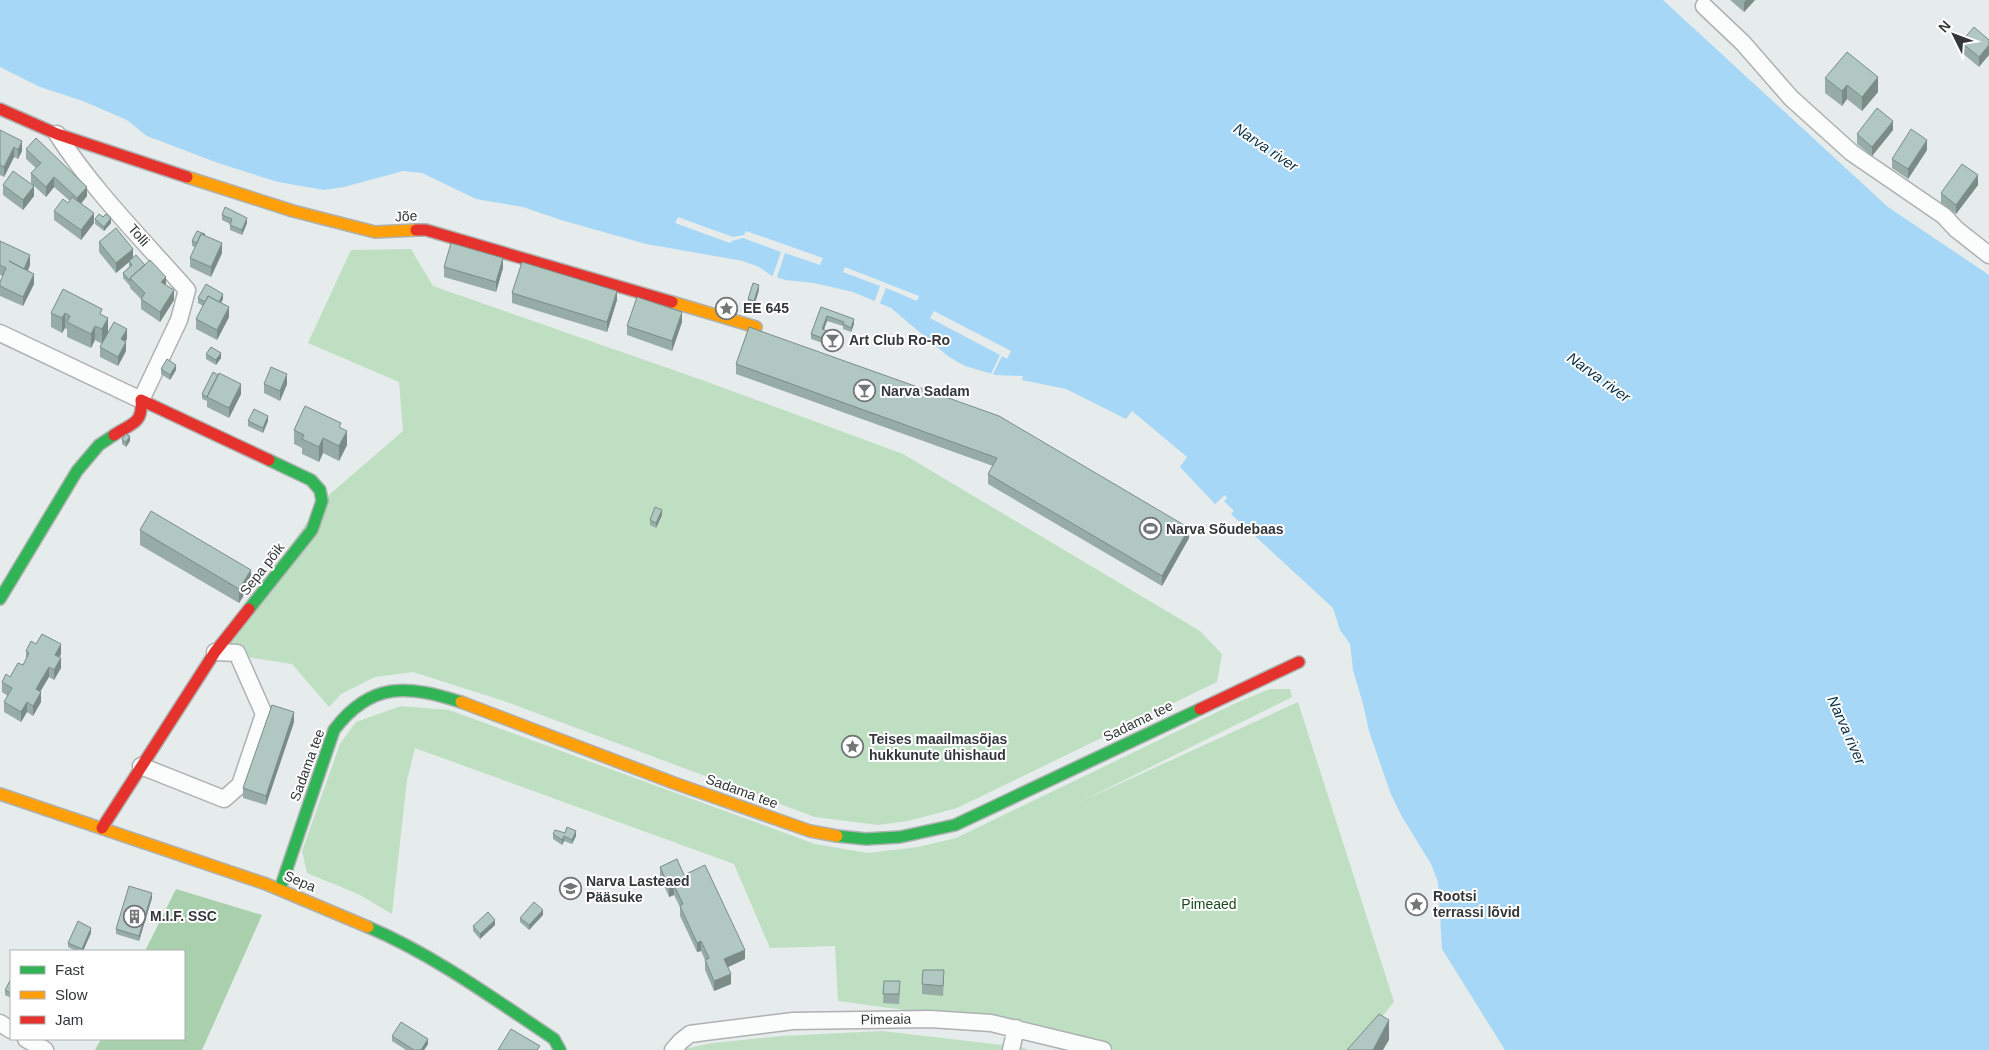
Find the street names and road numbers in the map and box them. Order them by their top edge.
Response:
street label: Jõe [394,208,418,224]
street label: Tolli [125,221,153,249]
street label: Sepa põik [237,539,288,598]
street label: Sadama tee [1101,697,1176,745]
street label: Sadama tee [287,727,328,803]
street label: Sadama tee [704,771,780,812]
street label: Sepa [282,867,318,895]
street label: Pimeaia [861,1011,912,1027]

